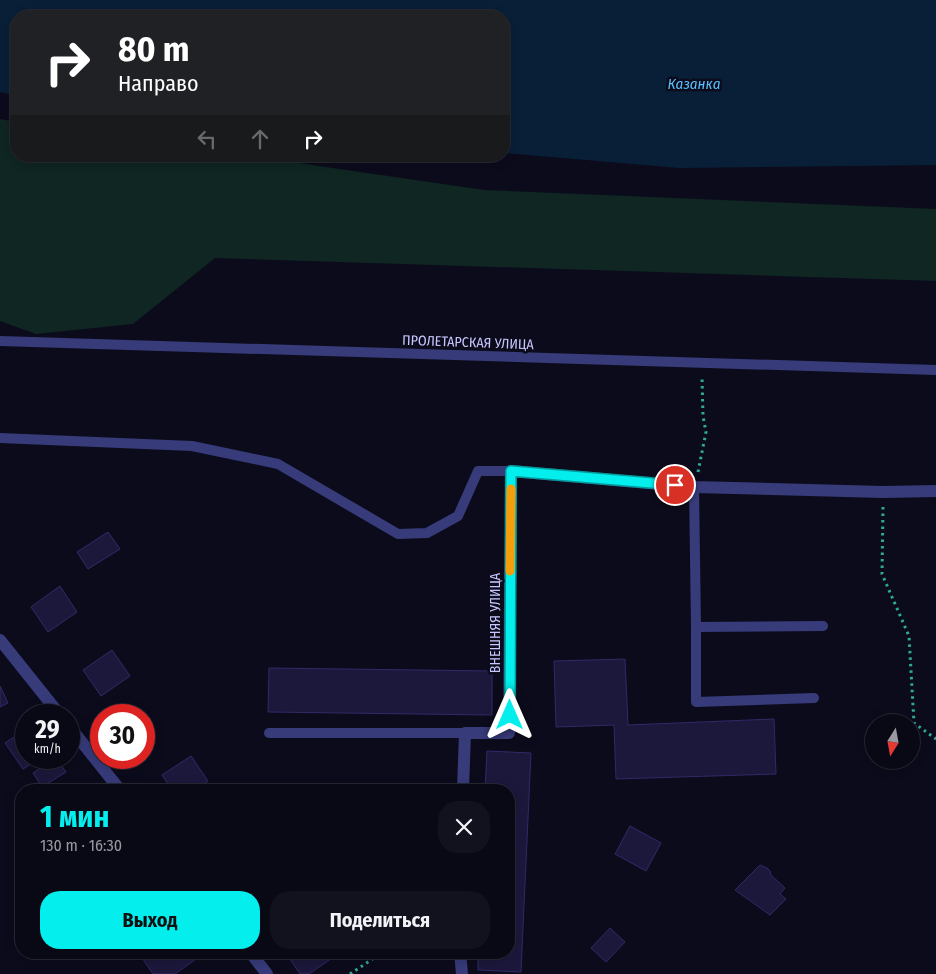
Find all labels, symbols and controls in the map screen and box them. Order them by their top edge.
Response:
text: 80 m [118,28,190,70]
icon: right [35,30,100,95]
text: Направо [118,70,199,97]
water label: Казанка [668,75,721,93]
icon: left [193,125,221,153]
icon: ahead [246,125,274,153]
icon: right [299,125,327,153]
street label: ПРОЛЕТАРСКАЯ УЛИЦА [402,332,535,353]
pin [654,464,696,506]
icon: arrive [661,471,689,499]
street label: ВНЕШНЯЯ УЛИЦА [487,572,504,673]
position arrow [483,688,535,740]
speed limit sign: 30 [90,704,155,769]
north arrow [865,714,920,769]
map controls [865,714,920,769]
text: 29 [35,715,60,745]
text: km/h [34,742,61,756]
text: 1 мин [40,799,109,835]
button: close [438,801,490,853]
text: 130 m · 16:30 [40,836,122,855]
button: Выход [40,891,260,949]
button: Поделиться [270,891,490,949]

